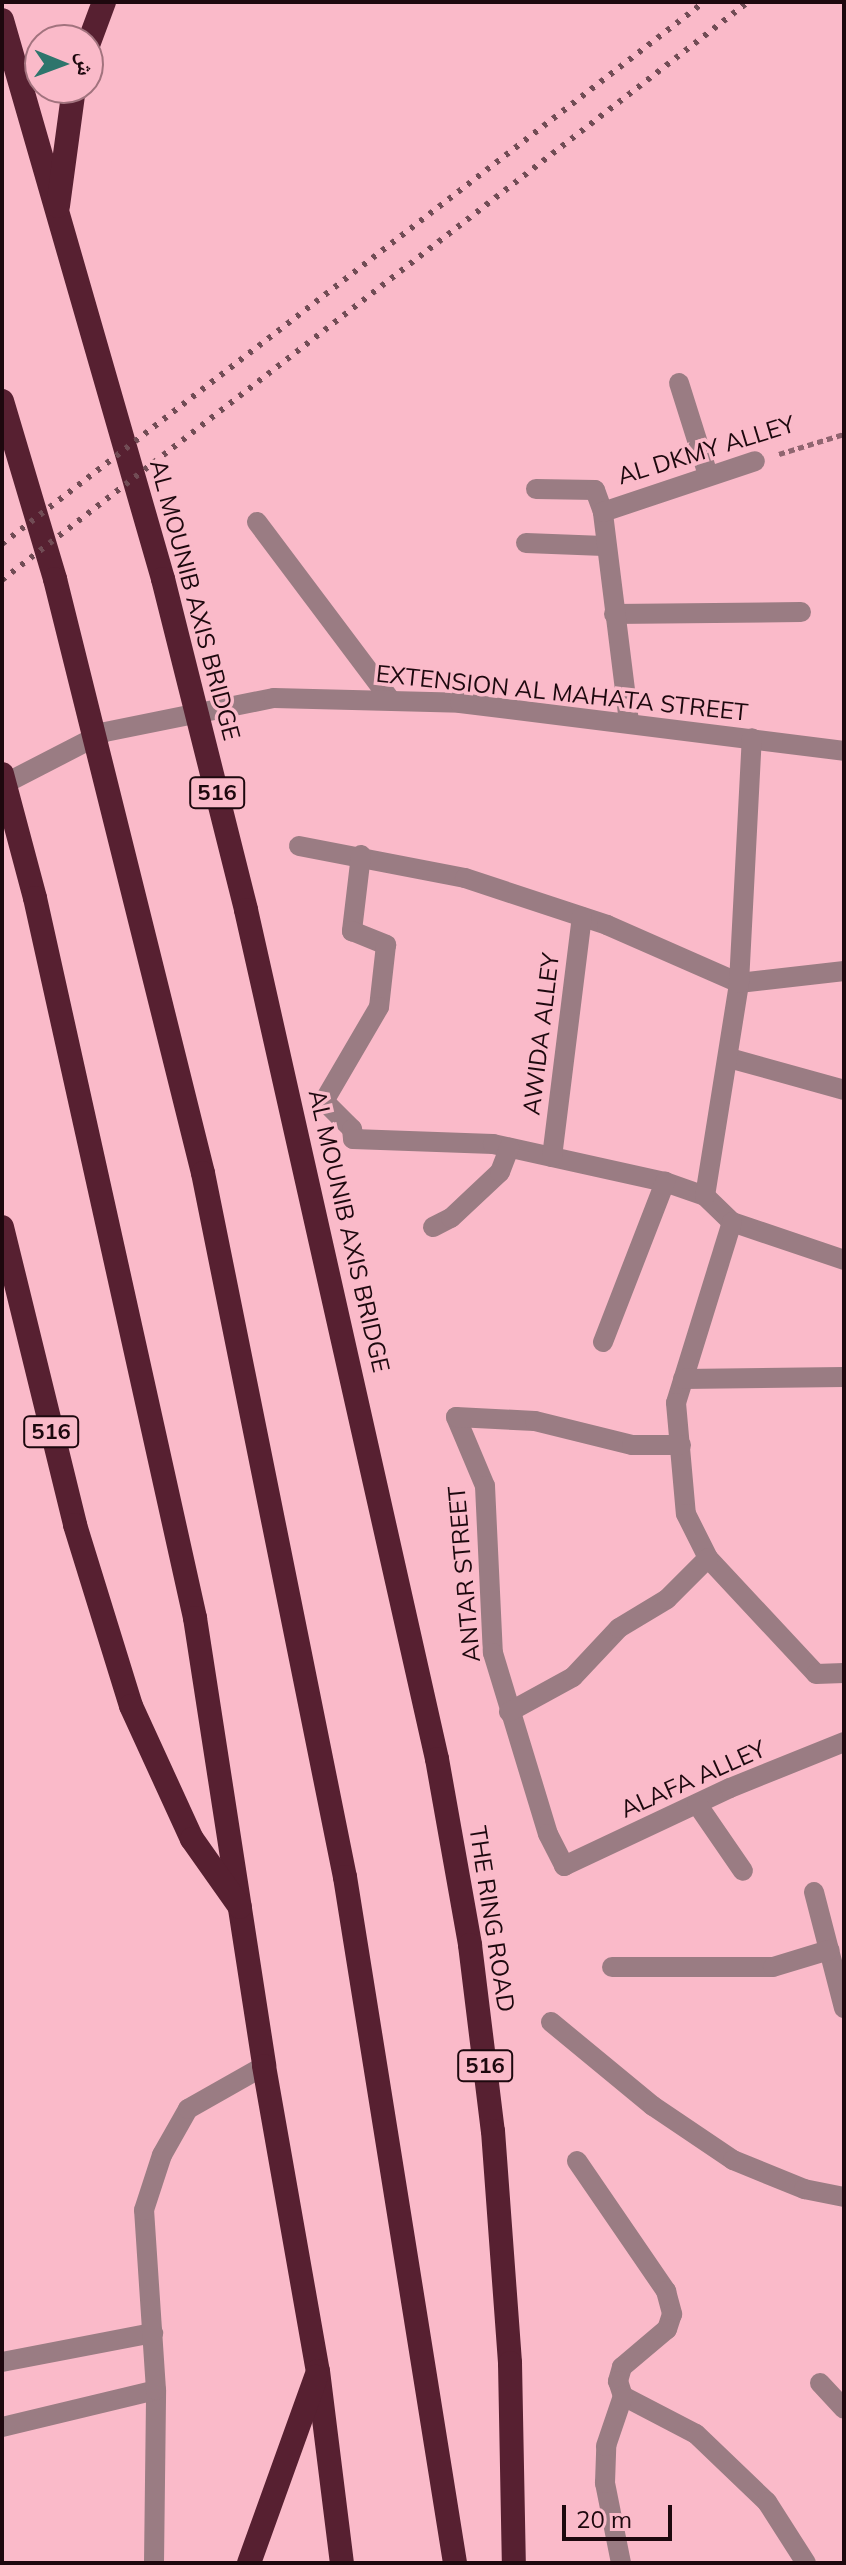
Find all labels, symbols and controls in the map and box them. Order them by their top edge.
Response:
north arrow [24,24,104,104]
text: ش [72,52,100,76]
street label: AL DKMY ALLEY [614,409,798,491]
street label: AL MOUNIB AXIS BRIDGE [144,457,246,743]
street label: EXTENSION AL MAHATA STREET [374,659,750,727]
road number: 516 [189,775,245,811]
street label: AWIDA ALLEY [517,951,565,1117]
street label: AL MOUNIB AXIS BRIDGE [302,1087,396,1375]
road number: 516 [23,1414,79,1450]
street label: ANTAR STREET [442,1485,486,1663]
street label: ALAFA ALLEY [616,1734,770,1824]
street label: THE RING ROAD [463,1824,521,2014]
road number: 516 [457,2048,513,2084]
scale bar [566,2489,676,2539]
text: 20 m [576,2504,632,2534]

